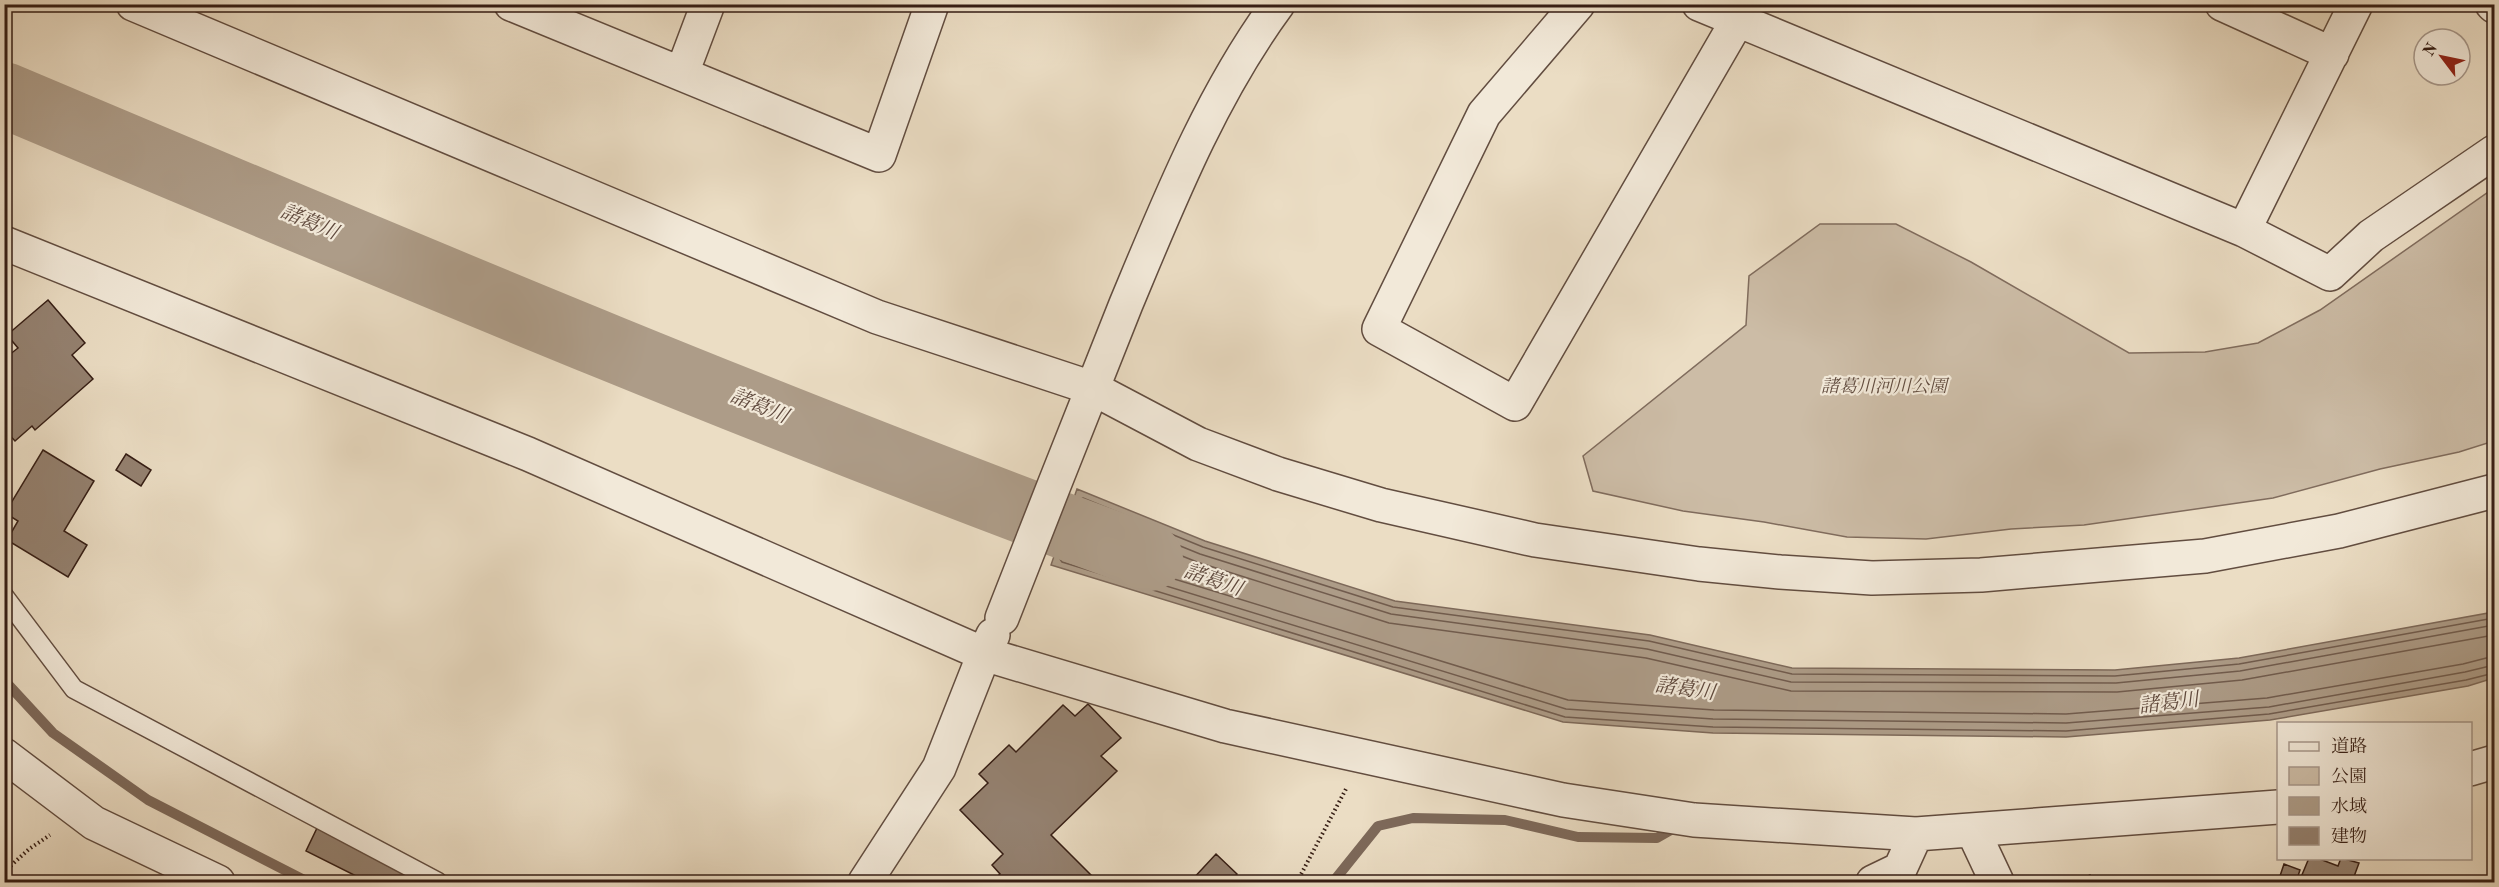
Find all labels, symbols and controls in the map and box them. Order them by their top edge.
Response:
north arrow [2412,27,2472,87]
text: N [2421,40,2441,60]
water label: 諸葛川 [277,200,343,245]
park label: 諸葛川河川公園 [1821,376,1950,396]
water label: 諸葛川 [727,385,793,428]
water label: 諸葛川 [1181,560,1247,601]
water label: 諸葛川 [1654,674,1718,704]
water label: 諸葛川 [2138,688,2202,718]
legend [2277,722,2472,860]
text: 道路 [2331,736,2367,756]
text: 公園 [2331,767,2367,786]
text: 水域 [2331,796,2367,816]
text: 建物 [2331,826,2367,846]

